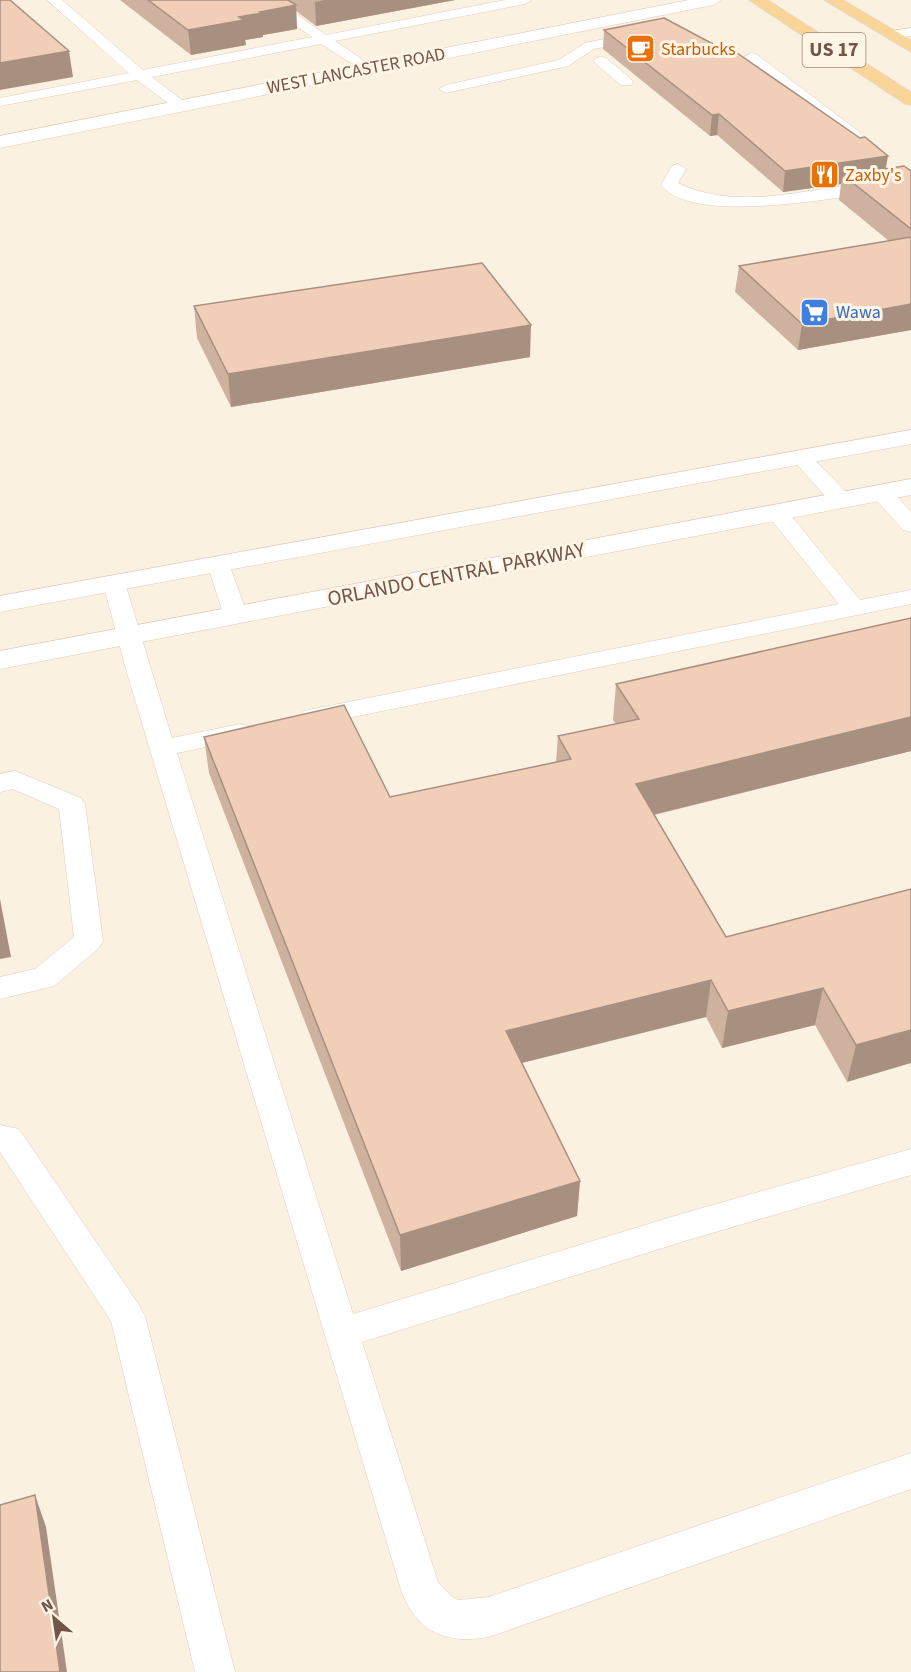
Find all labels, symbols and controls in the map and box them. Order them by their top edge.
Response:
cafe icon: Starbucks [624,33,656,65]
road number: US 17 [802,33,866,67]
place label: Starbucks [661,37,736,62]
street label: WEST LANCASTER ROAD [265,41,447,101]
restaurant icon: Zaxby's [808,159,840,191]
place label: Zaxby's [845,163,901,188]
supermarket icon: Wawa [799,296,831,328]
place label: Wawa [836,300,881,325]
street label: ORLANDO CENTRAL PARKWAY [325,534,588,614]
north arrow [24,1588,84,1648]
text: N [37,1594,57,1618]

